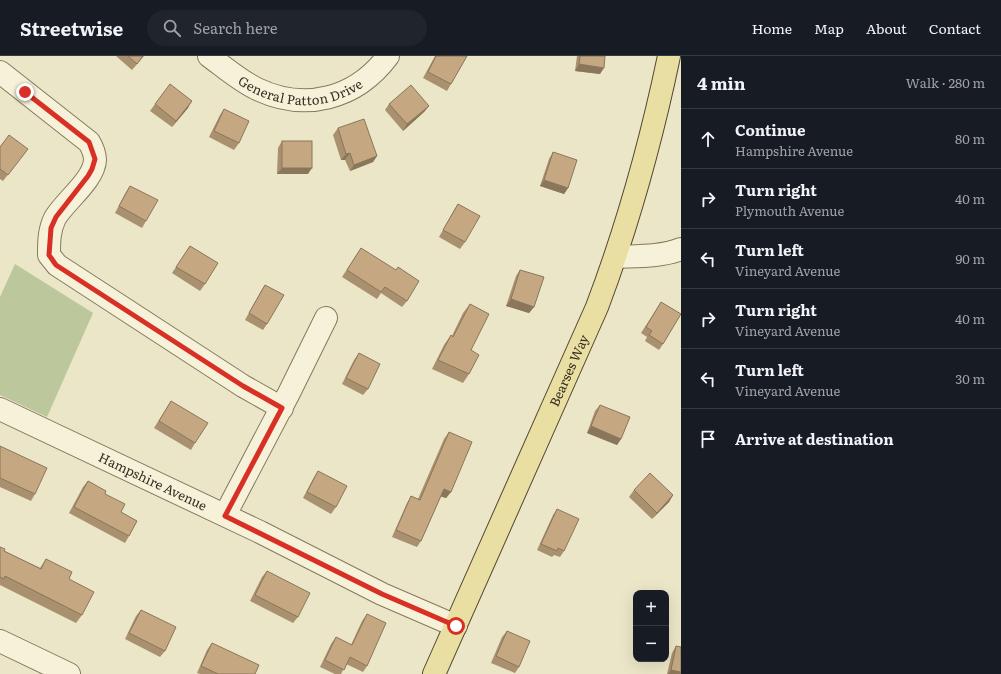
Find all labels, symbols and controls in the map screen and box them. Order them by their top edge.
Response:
search box [147,10,427,46]
text: Streetwise [20,14,123,42]
text: Search here [193,16,277,39]
icon: search [161,17,183,39]
text: Home [752,18,792,38]
text: Map [814,18,844,38]
text: About [866,18,907,38]
text: Contact [929,18,981,38]
street label: General Patton Drive [236,67,366,87]
text: 4 min [697,70,746,95]
text: General Patton Drive [235,71,366,109]
text: Walk · 280 m [906,73,985,92]
route end [16,83,34,101]
text: Continue [735,118,805,141]
icon: ahead [697,128,719,150]
text: 80 m [955,129,985,148]
text: Hampshire Avenue [735,141,853,160]
text: Turn right [735,178,817,201]
icon: right [697,188,719,210]
text: 40 m [955,189,985,208]
text: Plymouth Avenue [735,201,844,220]
text: Turn left [735,238,804,261]
icon: left [697,248,719,270]
text: 90 m [955,249,985,268]
text: Vineyard Avenue [735,261,840,280]
text: Turn right [735,298,817,321]
icon: right [697,308,719,330]
text: 40 m [955,309,985,328]
text: Vineyard Avenue [735,321,840,340]
street label: Bearses Way [544,331,593,409]
text: Turn left [735,358,804,381]
icon: left [697,368,719,390]
text: 30 m [955,369,985,388]
text: Vineyard Avenue [735,381,840,400]
text: Arrive at destination [735,427,894,450]
icon: arrive [697,428,719,450]
street label: Hampshire Avenue [96,447,211,515]
map controls [633,590,669,662]
button: + [633,590,669,626]
route start [447,617,465,635]
button: − [633,626,669,662]

